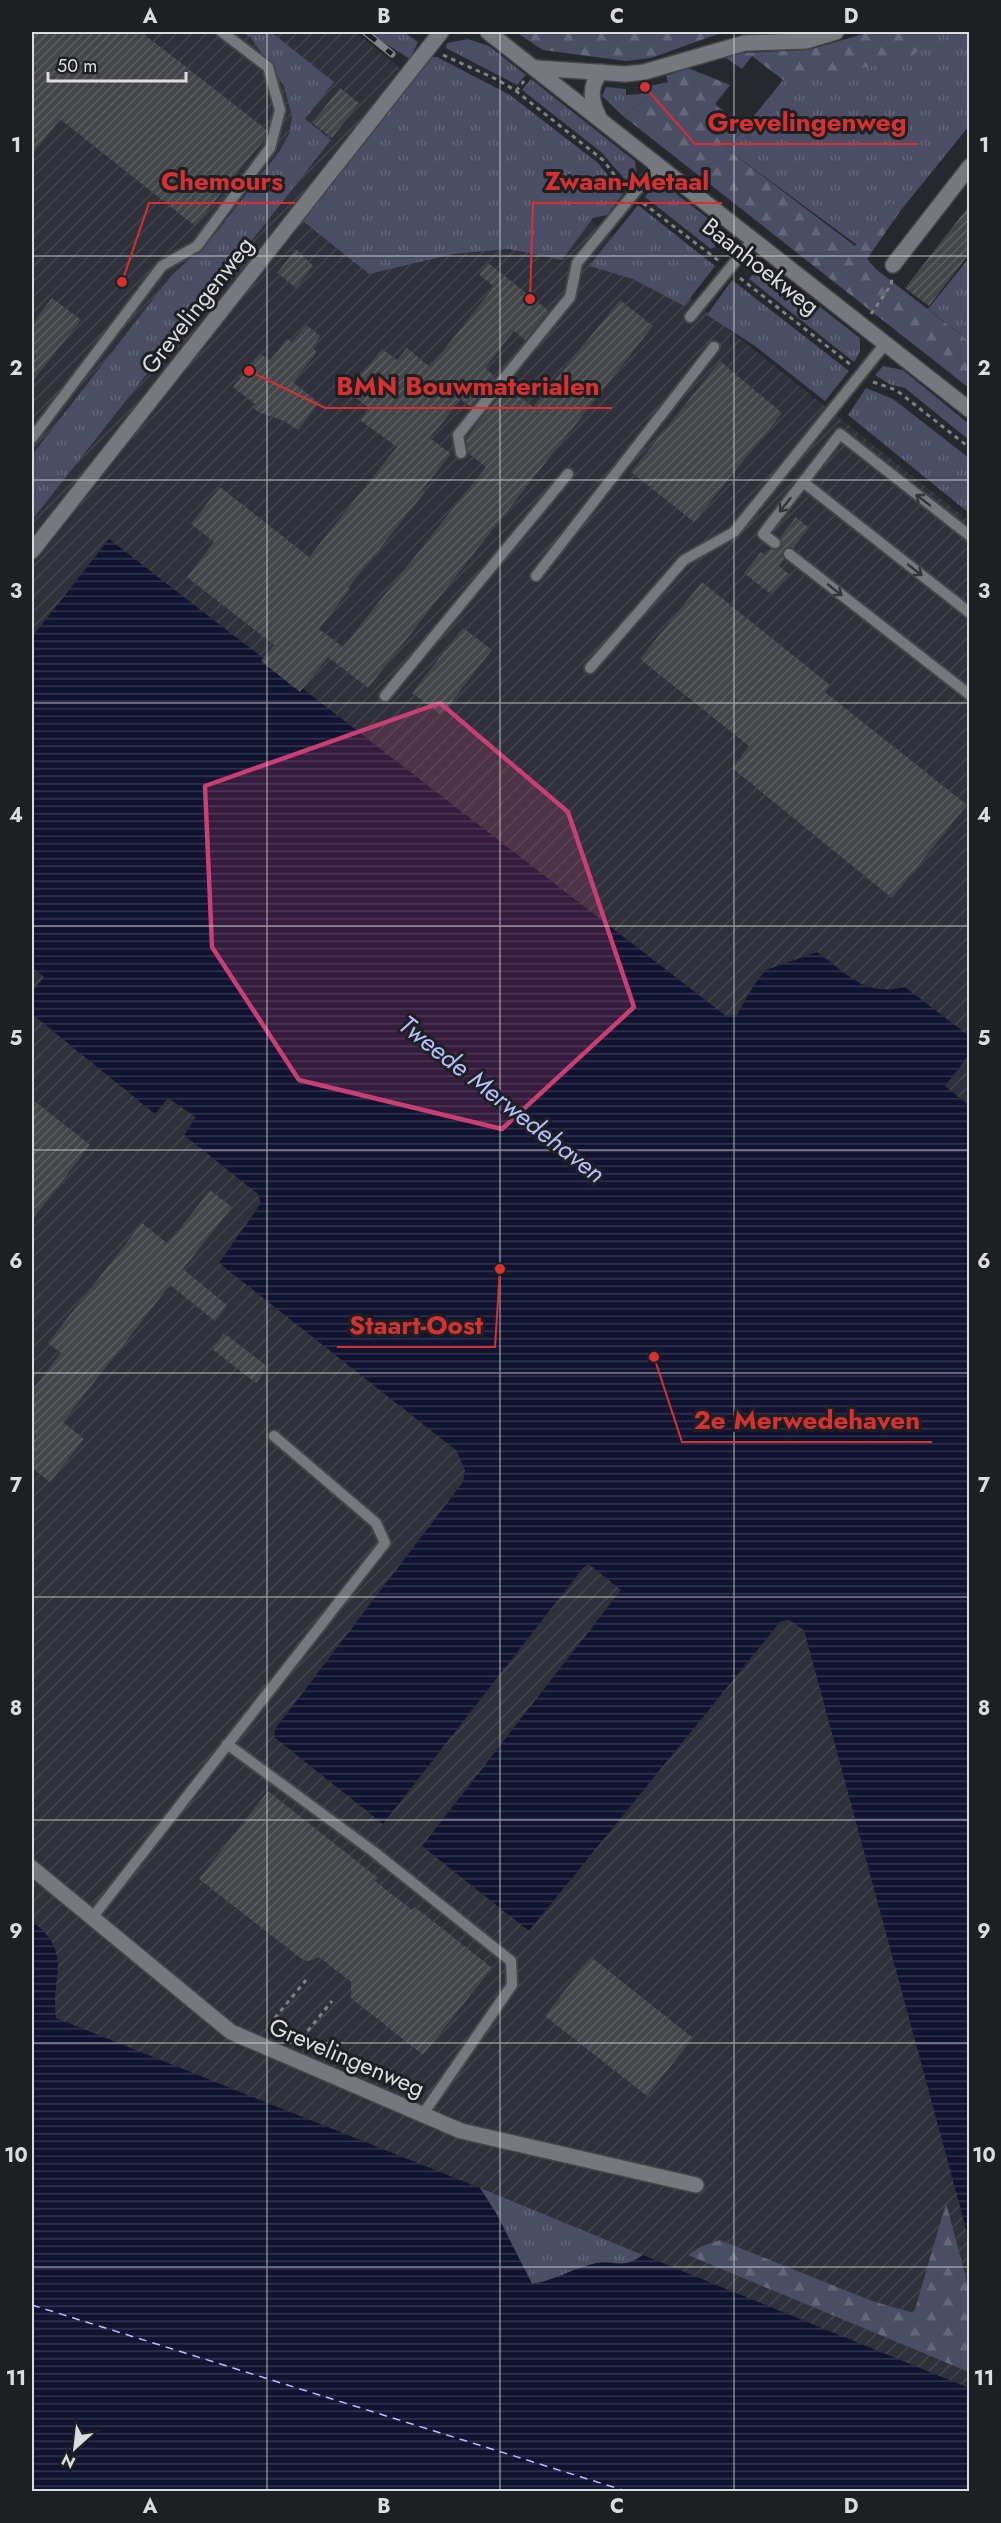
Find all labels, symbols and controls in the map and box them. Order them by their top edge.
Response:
text: A [142,2,158,31]
text: B [377,2,391,31]
text: C [610,2,624,31]
text: D [844,2,858,31]
scale bar [48,45,186,83]
text: 50 m [57,53,97,79]
callout: Grevelingenweg [695,100,918,144]
text: Grevelingenweg [707,103,907,141]
text: 1 [11,131,21,160]
text: 1 [979,131,989,160]
callout: Chemours [149,159,295,203]
callout: Zwaan-Metaal [533,159,722,203]
text: Chemours [161,162,283,200]
text: Zwaan-Metaal [545,162,709,200]
street label: Baanhoekweg [695,209,827,323]
street label: Grevelingenweg [132,229,262,381]
text: 2 [9,354,23,383]
text: 2 [977,354,991,383]
callout: BMN Bouwmaterialen [325,364,612,408]
text: BMN Bouwmaterialen [336,367,600,405]
one-way arrow [916,493,932,506]
one-way arrow [779,496,792,512]
one-way arrow [907,564,923,577]
text: 3 [10,577,22,606]
text: 3 [978,577,990,606]
one-way arrow [827,583,843,596]
text: 4 [9,801,23,830]
text: 4 [977,801,991,830]
water label: Tweede Merwedehaven [390,1006,614,1192]
text: 5 [10,1024,23,1053]
text: 5 [978,1024,991,1053]
text: 6 [9,1247,23,1276]
text: 6 [977,1247,991,1276]
callout: Staart-Oost [337,1303,495,1347]
text: Staart-Oost [349,1306,484,1344]
callout: 2e Merwedehaven [682,1398,932,1442]
text: 2e Merwedehaven [694,1401,920,1439]
text: 7 [10,1471,23,1500]
text: 7 [978,1471,991,1500]
text: 8 [10,1694,22,1723]
text: 8 [978,1694,990,1723]
text: 9 [9,1917,23,1946]
text: 9 [977,1917,991,1946]
street label: Grevelingenweg [264,2008,430,2106]
text: 10 [4,2141,28,2170]
text: 10 [972,2141,996,2170]
text: 11 [6,2364,26,2393]
text: 11 [974,2364,994,2393]
north arrow [45,2418,105,2478]
text: N [58,2448,79,2474]
text: A [142,2492,158,2521]
text: B [377,2492,391,2521]
text: C [610,2492,624,2521]
text: D [844,2492,858,2521]

